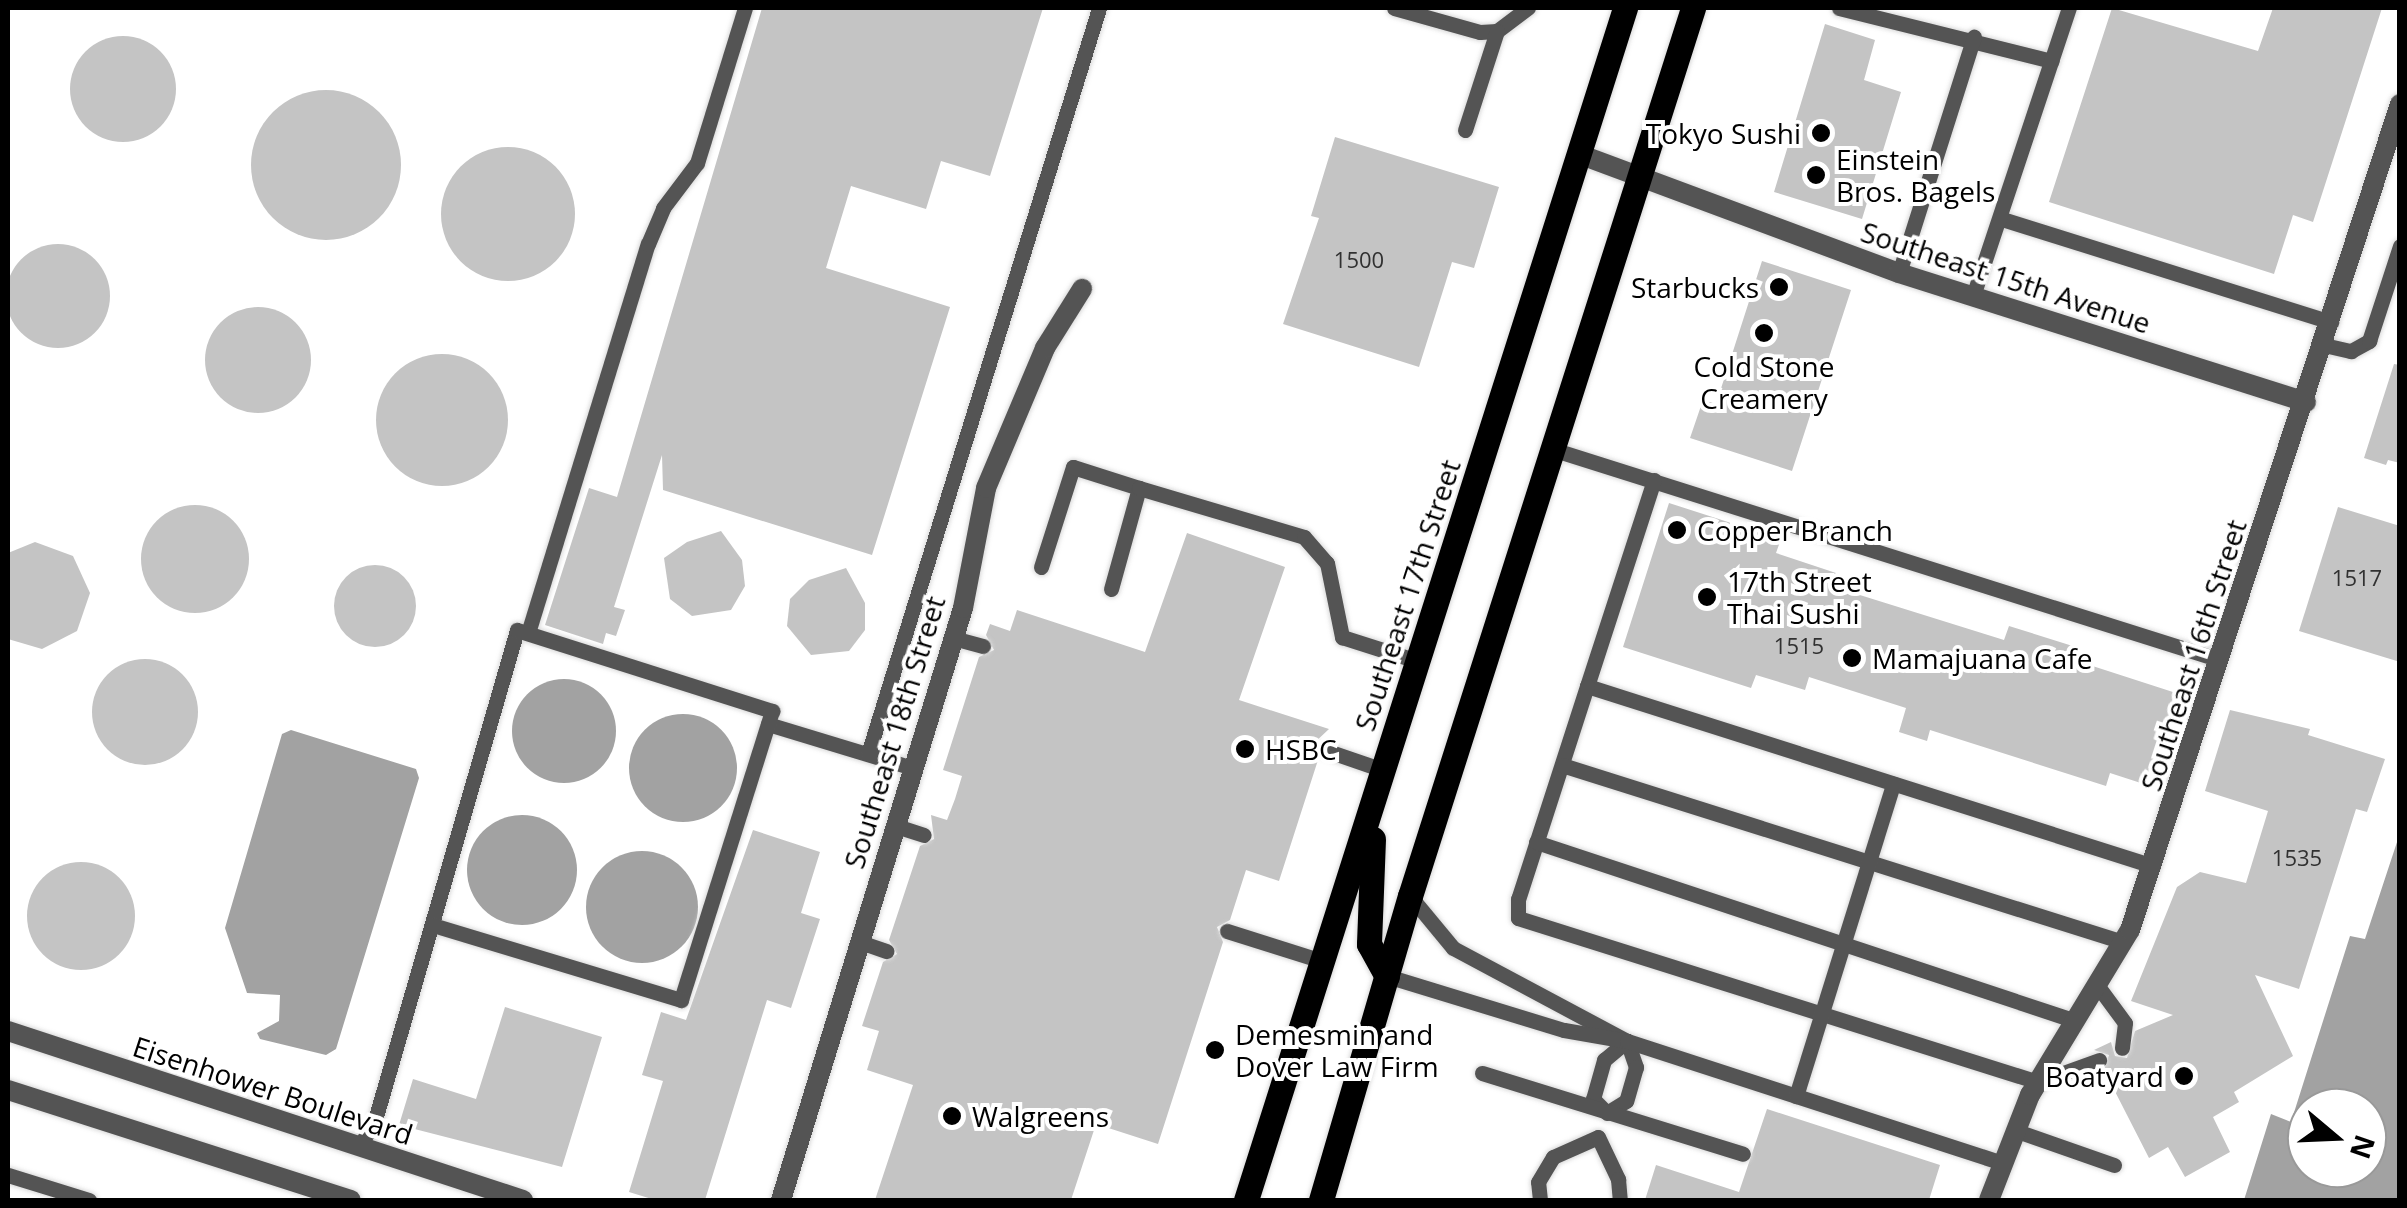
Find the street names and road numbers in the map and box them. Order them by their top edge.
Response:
street label: Southeast 15th Avenue [1857,214,2155,340]
street label: Southeast 17th Street [1347,455,1467,735]
street label: Southeast 16th Street [2133,515,2253,795]
street label: Southeast 18th Street [837,592,951,872]
street label: Eisenhower Boulevard [129,1029,417,1151]

